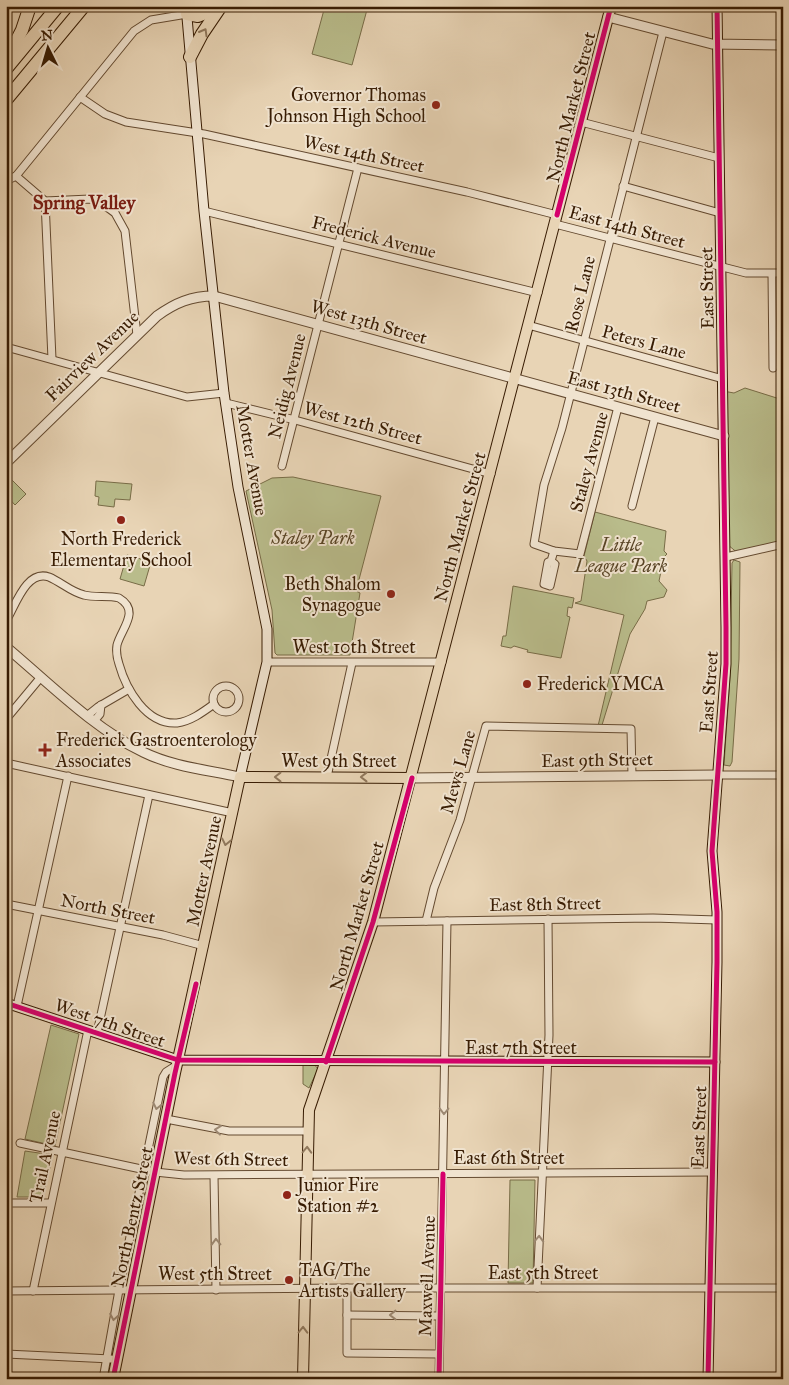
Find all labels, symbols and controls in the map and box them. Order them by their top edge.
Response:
north arrow [22,22,72,72]
text: N [40,27,54,45]
one-way arrow [197,28,207,37]
street label: North Market Street [542,29,601,185]
place label: Governor Thomas Johnson High School [265,84,426,128]
marker: Governor Thomas Johnson High School [430,99,442,111]
street label: West 14th Street [302,130,427,178]
district label: Spring Valley [33,191,136,215]
street label: East 14th Street [566,201,688,253]
street label: Frederick Avenue [309,211,439,263]
street label: East Street [695,246,719,329]
street label: Rose Lane [560,254,600,334]
street label: West 13th Street [308,295,430,349]
street label: Fairview Avenue [41,306,143,406]
street label: Peters Lane [599,320,689,364]
street label: Neidig Avenue [263,331,312,441]
street label: East 13th Street [565,366,684,418]
street label: West 12th Street [301,397,425,450]
street label: Motter Avenue [231,403,273,517]
street label: Staley Avenue [565,409,613,515]
street label: North Market Street [429,449,491,604]
marker: North Frederick Elementary School [115,514,127,526]
park label: Staley Park [270,527,355,549]
place label: North Frederick Elementary School [50,528,192,571]
park label: Little League Park [574,534,667,577]
place label: Beth Shalom Synagogue [284,573,381,617]
marker: Beth Shalom Synagogue [385,588,397,600]
street label: West 10th Street [292,636,416,658]
street label: East Street [695,650,723,734]
place label: Frederick YMCA [537,673,665,695]
marker: Frederick YMCA [521,678,533,690]
street label: Mews Lane [436,728,480,816]
place label: Frederick Gastroenterology Associates [55,729,257,772]
marker: Frederick Gastroenterology Associates [38,743,52,757]
street label: East 9th Street [541,748,654,772]
street label: West 9th Street [281,750,397,772]
one-way arrow [274,772,282,782]
one-way arrow [360,772,368,782]
street label: Motter Avenue [182,814,226,928]
one-way arrow [222,838,232,846]
street label: North Market Street [325,838,389,993]
street label: North Street [59,889,158,929]
street label: East 8th Street [489,892,602,916]
street label: West 7th Street [52,994,169,1052]
street label: East 7th Street [465,1037,578,1059]
street label: East Street [687,1085,711,1168]
one-way arrow [153,1102,163,1110]
one-way arrow [439,1107,450,1115]
street label: Trail Avenue [24,1109,66,1205]
one-way arrow [214,1125,222,1136]
street label: North Bentz Street [106,1144,158,1289]
one-way arrow [302,1146,312,1154]
street label: West 6th Street [173,1147,289,1171]
street label: East 6th Street [453,1147,565,1169]
place label: Junior Fire Station #2 [295,1174,379,1217]
marker: Junior Fire Station #2 [281,1189,293,1201]
street label: Maxwell Avenue [414,1215,440,1337]
one-way arrow [534,1235,544,1243]
one-way arrow [211,1237,221,1245]
place label: TAG/The Artists Gallery [298,1259,406,1302]
street label: East 5th Street [488,1262,599,1284]
street label: West 5th Street [158,1263,273,1285]
marker: TAG/The Artists Gallery [283,1274,295,1286]
one-way arrow [389,1310,396,1320]
one-way arrow [110,1312,120,1321]
one-way arrow [298,1326,308,1334]

